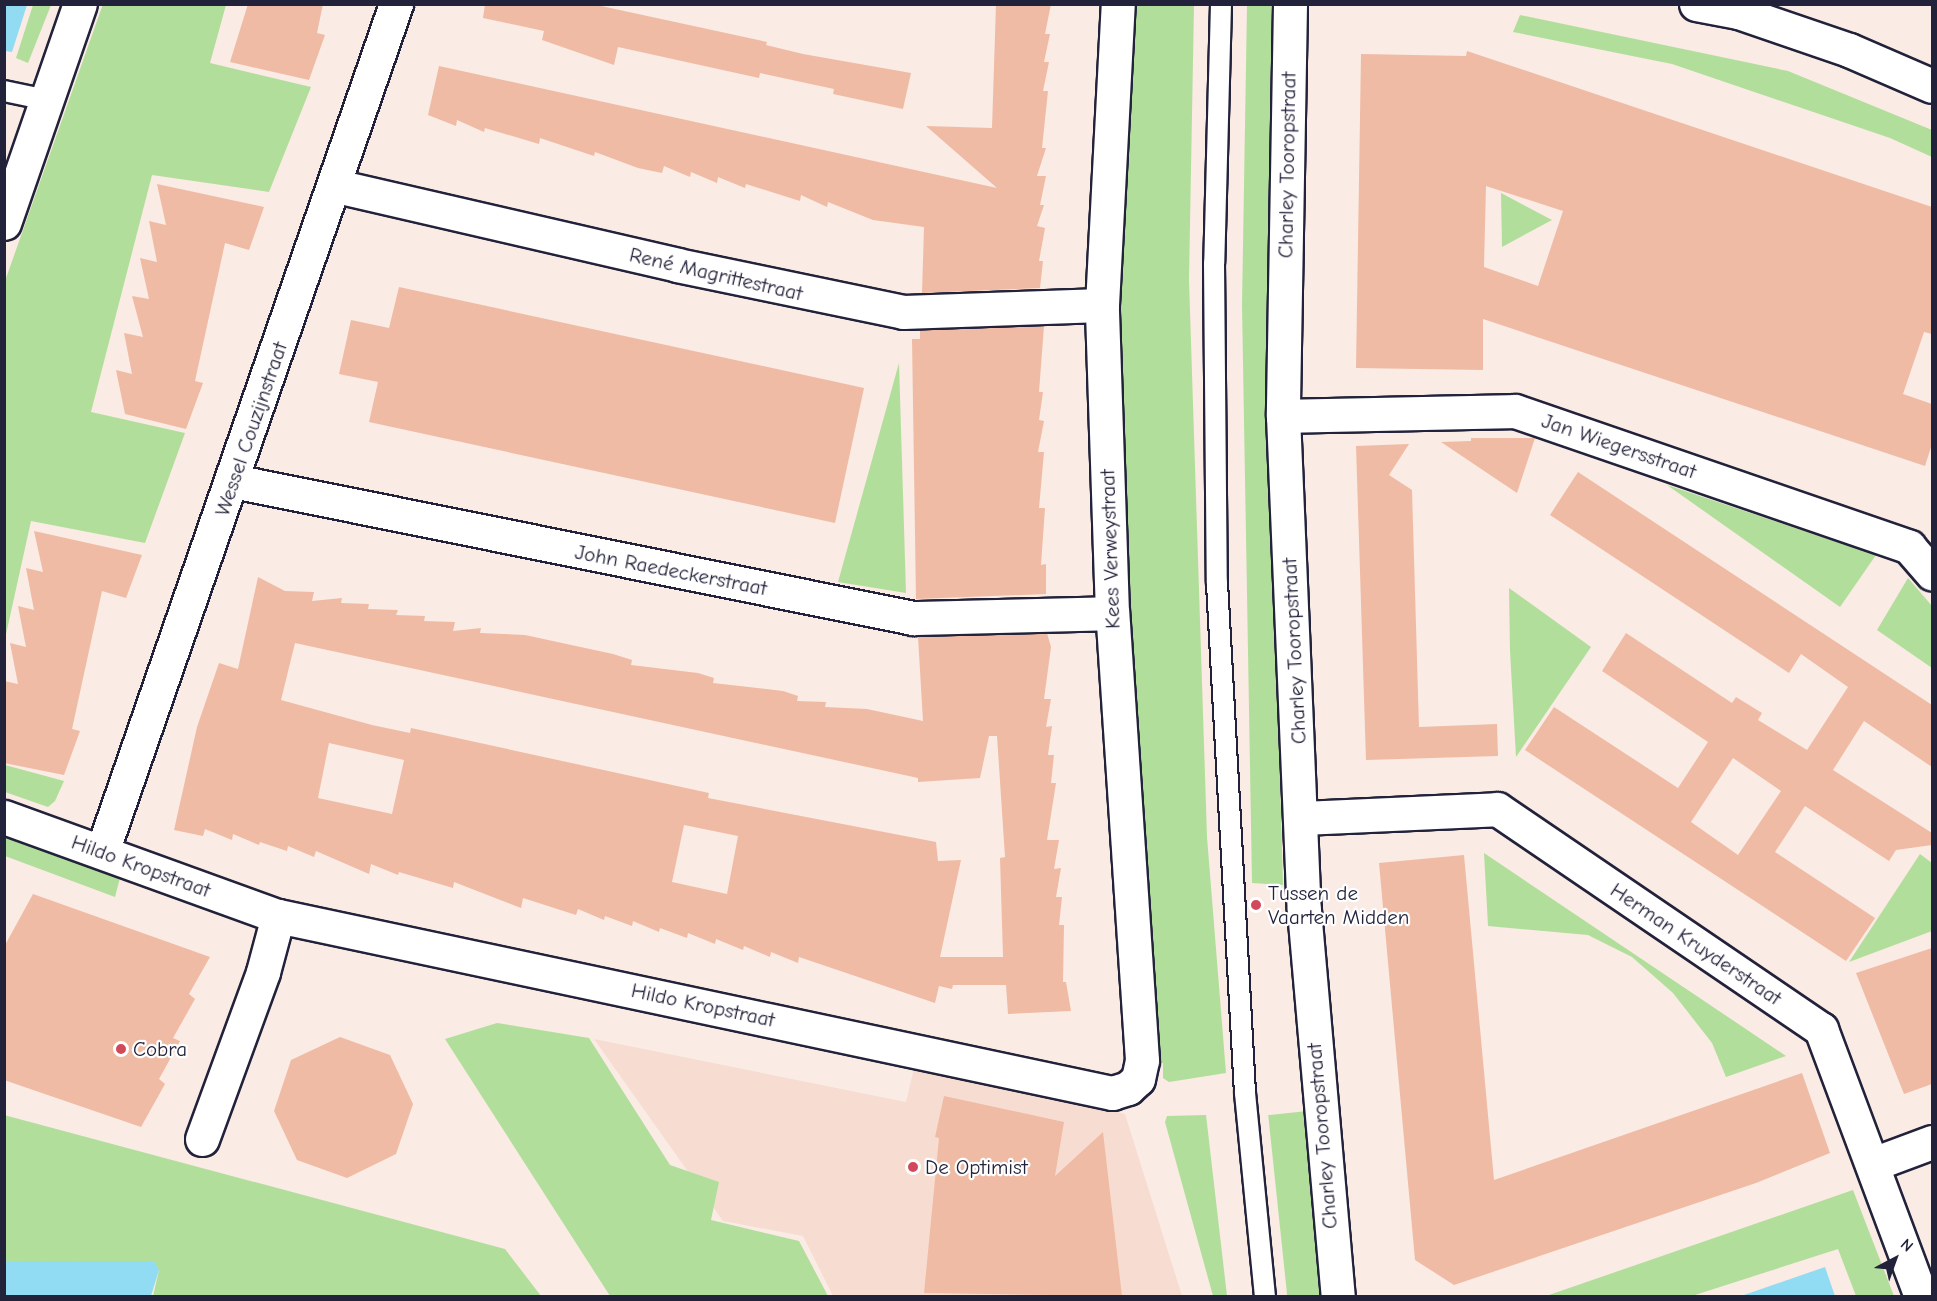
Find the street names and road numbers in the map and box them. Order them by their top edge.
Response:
street label: Charley Tooropstraat [1273,72,1301,258]
street label: René Magrittestraat [627,242,805,306]
street label: Wessel Couzijnstraat [209,339,293,519]
street label: Jan Wiegersstraat [1538,408,1700,484]
street label: Kees Verweystraat [1095,469,1125,629]
street label: John Raedeckerstraat [573,539,769,601]
street label: Charley Tooropstraat [1277,557,1311,745]
street label: Hildo Kropstraat [68,829,214,903]
street label: Herman Kruyderstraat [1606,877,1786,1011]
street label: Hildo Kropstraat [629,977,777,1033]
street label: Charley Tooropstraat [1301,1042,1343,1230]

